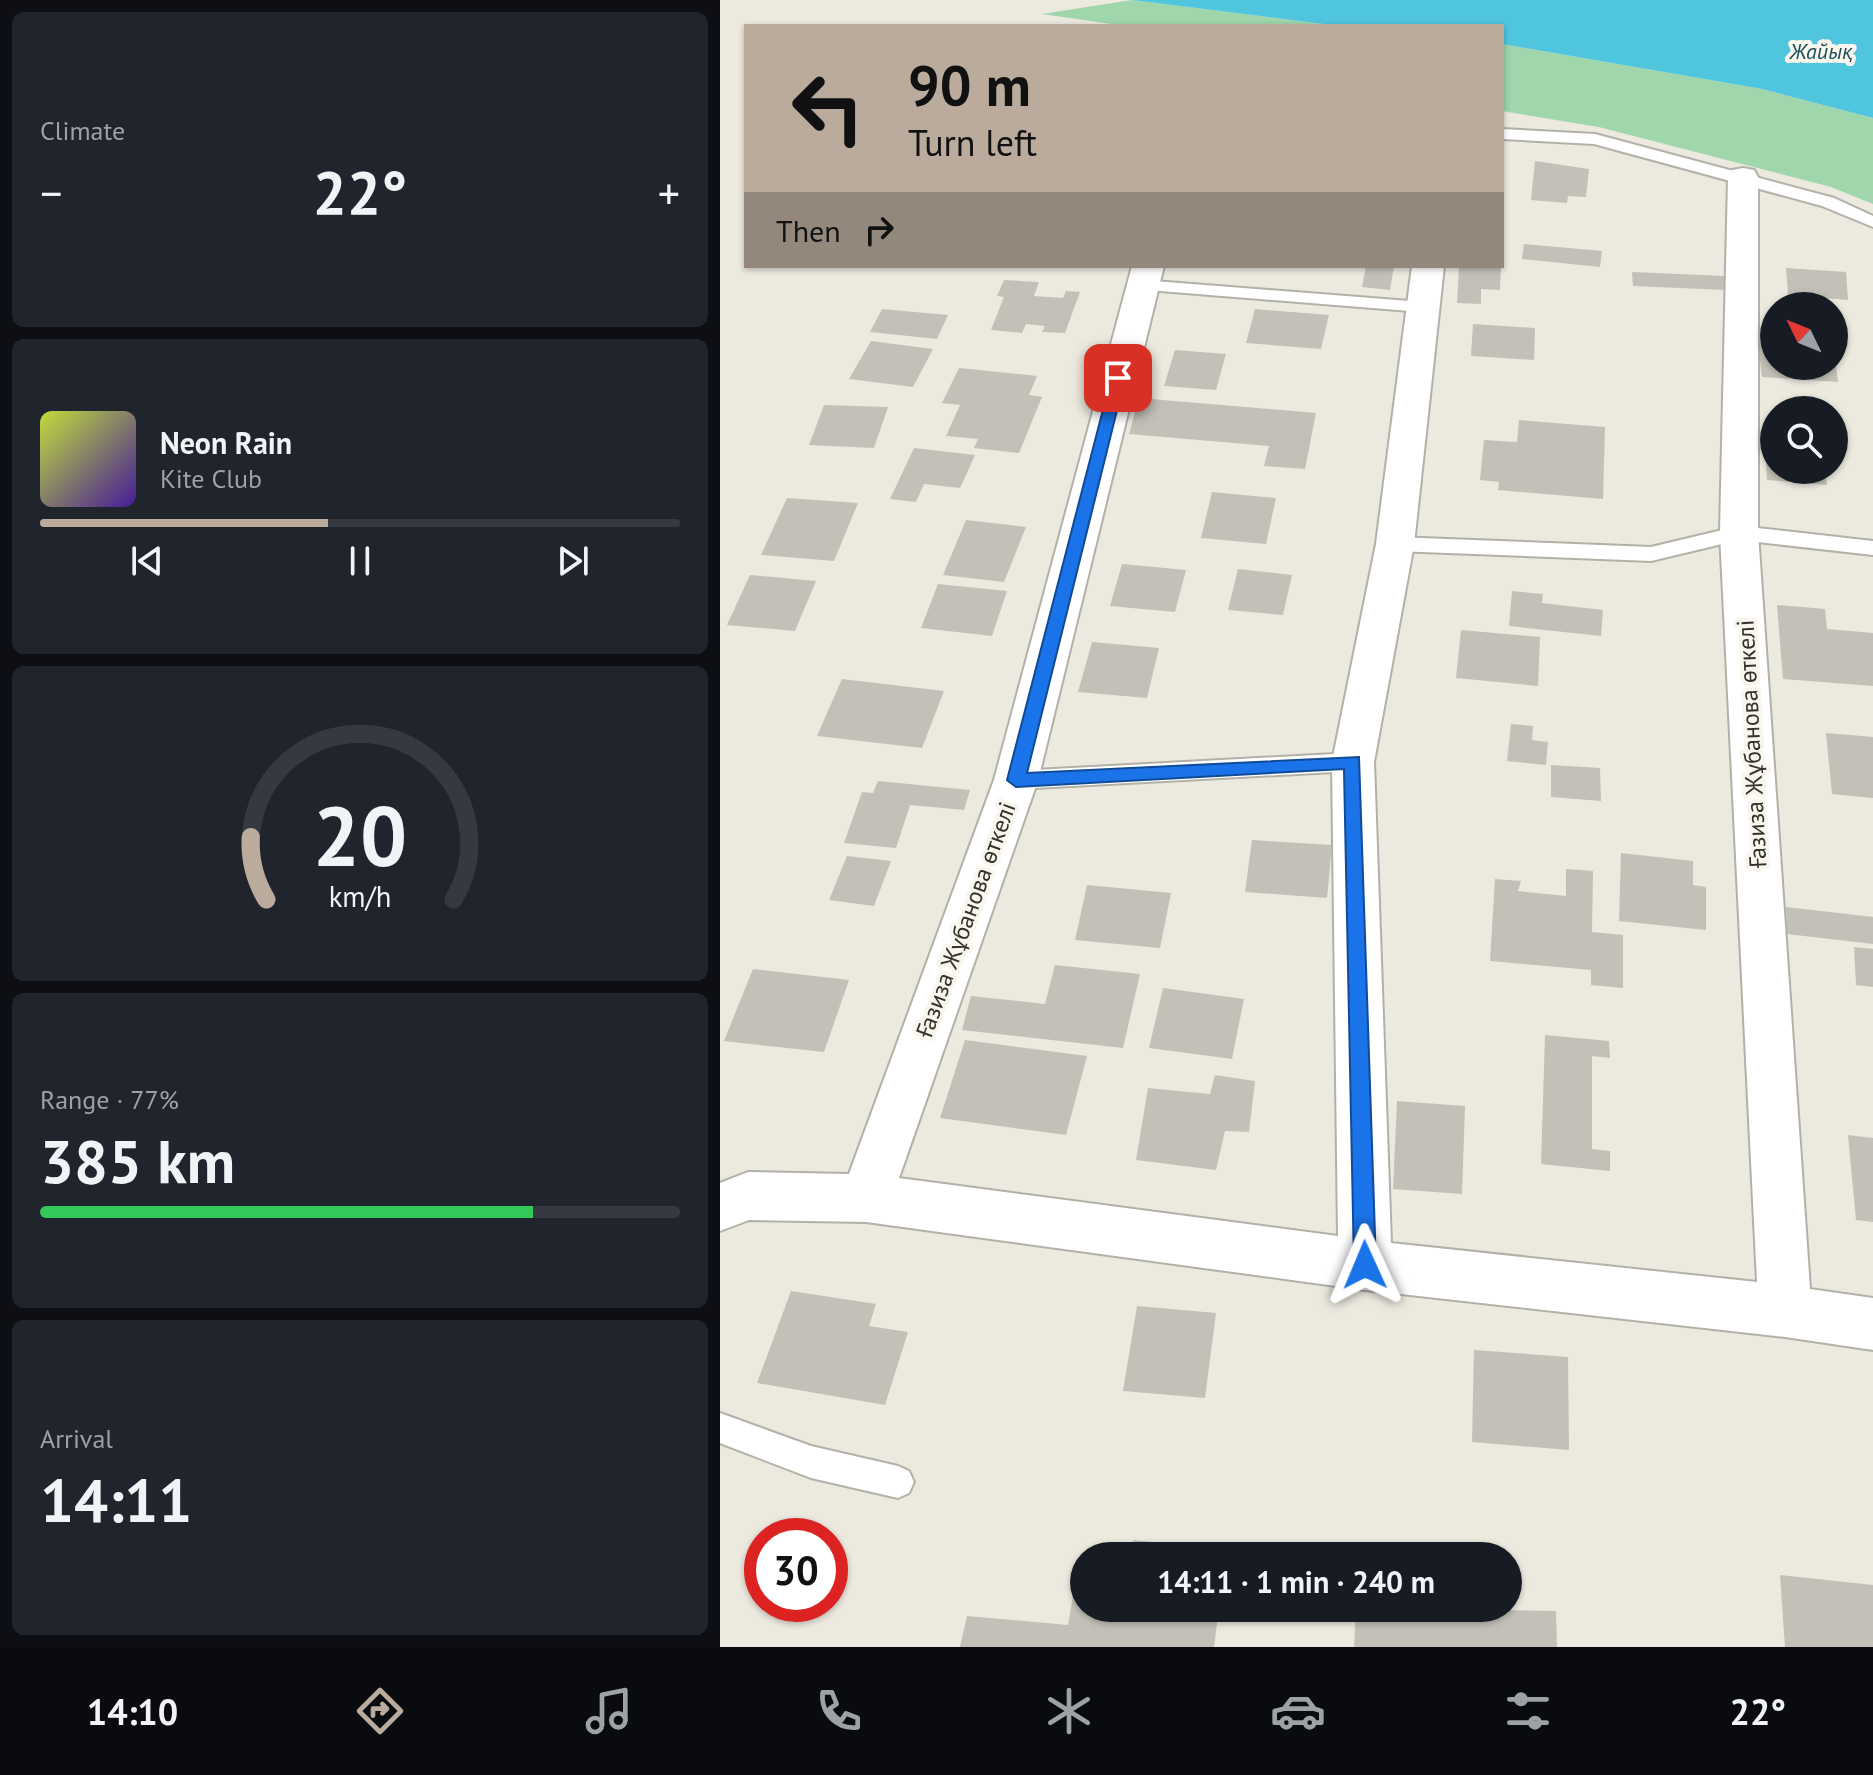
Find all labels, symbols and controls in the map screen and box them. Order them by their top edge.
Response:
water label: Жайық [1789,37,1853,65]
text: 90 m [908,49,1031,121]
icon: left [776,56,880,160]
text: Climate [40,114,125,147]
text: Turn left [908,119,1037,166]
text: 22° [313,153,407,231]
text: − [40,164,62,221]
text: + [658,164,680,221]
icon: right [857,208,901,252]
text: Then [776,211,841,250]
north arrow [1760,292,1848,380]
map controls [1760,292,1848,484]
pin [1084,344,1152,412]
icon: arrive [1096,356,1140,400]
button: search [1760,396,1848,484]
text: Neon Rain [160,423,292,462]
text: Kite Club [160,462,262,495]
icon: previous [125,539,169,583]
icon: pause [338,539,382,583]
icon: next [551,539,595,583]
street label: Ғазиза Жұбанова өткелі [1730,619,1773,869]
text: 20 [313,780,407,888]
street label: Ғазиза Жұбанова өткелі [908,798,1023,1042]
text: km/h [329,878,391,915]
text: Range · 77% [40,1083,179,1116]
text: 385 km [40,1122,235,1200]
position arrow [1323,1223,1407,1307]
text: Arrival [40,1422,113,1455]
text: 14:11 [40,1461,192,1539]
speed limit sign: 30 [744,1518,848,1622]
text: 14:11 · 1 min · 240 m [1157,1562,1435,1601]
icon: directions [352,1683,408,1739]
icon: music [581,1683,637,1739]
icon: phone [811,1683,867,1739]
icon: climate [1041,1683,1097,1739]
icon: car [1270,1683,1326,1739]
icon: filters [1500,1683,1556,1739]
text: 14:10 [87,1688,178,1735]
text: 22° [1730,1688,1786,1735]

